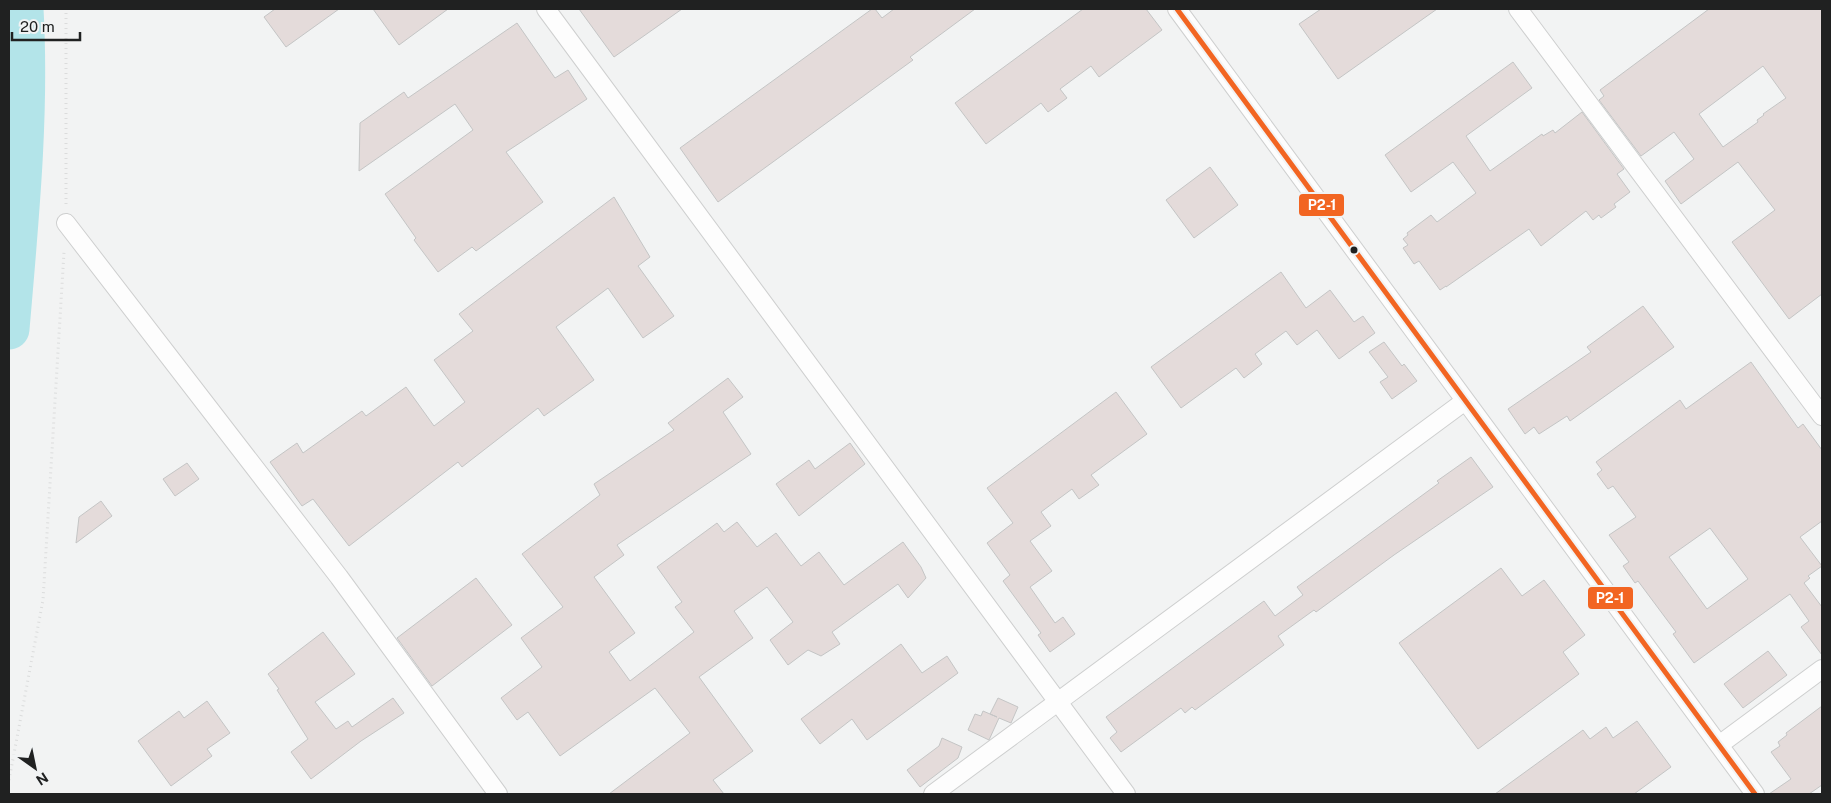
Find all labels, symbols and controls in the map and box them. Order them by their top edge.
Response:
scale bar [12,10,80,42]
text: 20 m [20,18,55,35]
line badge: P2-1 [1298,193,1345,217]
text: P2-1 [1308,197,1336,213]
unlabelled marker [1349,245,1359,255]
line badge: P2-1 [1587,586,1634,610]
text: P2-1 [1596,590,1624,606]
north arrow [10,743,60,793]
text: N [33,769,51,789]

